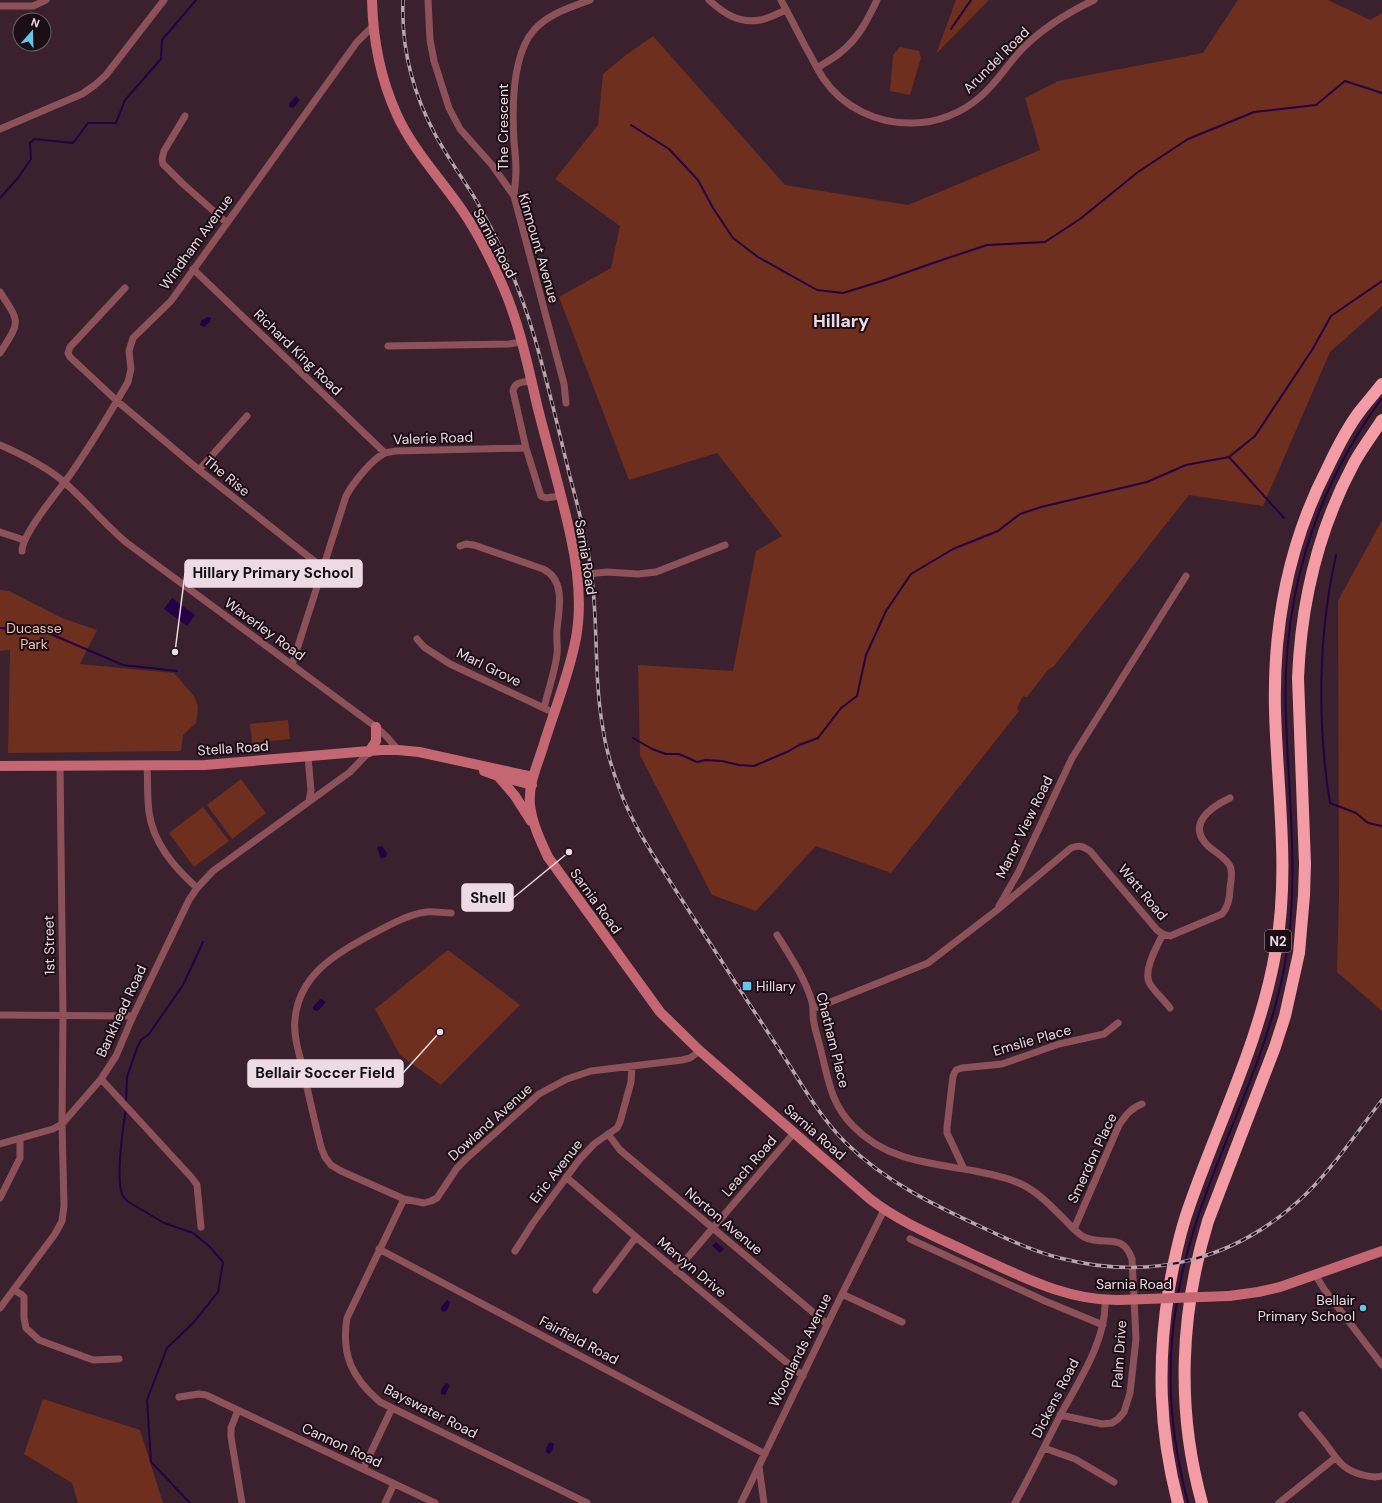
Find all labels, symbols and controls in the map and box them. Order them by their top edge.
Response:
north arrow [12,12,52,52]
text: N [29,15,42,31]
street label: Arundel Road [959,23,1033,97]
street label: The Crescent [494,84,512,171]
street label: Windham Avenue [155,191,237,293]
street label: Kinmount Avenue [515,191,563,305]
street label: Sarnia Road [469,205,521,281]
street label: Richard King Road [250,305,346,399]
district label: Hillary [813,309,869,333]
street label: Valerie Road [393,428,473,448]
street label: The Rise [200,452,254,500]
street label: Sarnia Road [571,518,601,596]
callout: Hillary Primary School [185,560,362,587]
text: Hillary Primary School [192,563,354,583]
street label: Waverley Road [221,594,309,664]
park label: Ducasse Park [6,619,62,653]
street label: Marl Grove [454,644,524,690]
street label: Stella Road [197,737,269,759]
street label: Manor View Road [991,773,1057,881]
street label: Watt Road [1114,860,1172,924]
street label: Sarnia Road [566,865,626,937]
callout: Shell [462,884,513,911]
text: Shell [470,888,506,908]
street label: 1st Street [39,915,59,975]
road number: N2 [1265,930,1291,952]
street label: Bankhead Road [92,962,150,1060]
place label: Hillary [756,977,796,995]
marker: Hillary [741,980,753,992]
street label: Chatham Place [812,990,854,1090]
street label: Emslie Place [991,1020,1073,1060]
callout: Bellair Soccer Field [248,1060,403,1087]
text: Bellair Soccer Field [255,1063,395,1083]
street label: Dowland Avenue [444,1079,536,1165]
street label: Sarnia Road [780,1100,850,1164]
street label: Smerdon Place [1063,1110,1121,1206]
street label: Leach Road [718,1132,780,1200]
street label: Eric Avenue [526,1136,586,1206]
street label: Norton Avenue [681,1183,767,1259]
street label: Mervyn Drive [654,1233,730,1301]
street label: Sarnia Road [1096,1275,1172,1293]
street label: Woodlands Avenue [765,1290,835,1410]
place label: Bellair Primary School [1258,1291,1355,1325]
marker: Bellair Primary School [1358,1303,1368,1313]
street label: Fairfield Road [536,1312,622,1368]
street label: Palm Drive [1108,1319,1130,1388]
street label: Dickens Road [1027,1355,1083,1441]
street label: Bayswater Road [381,1380,481,1442]
street label: Cannon Road [299,1419,385,1471]

